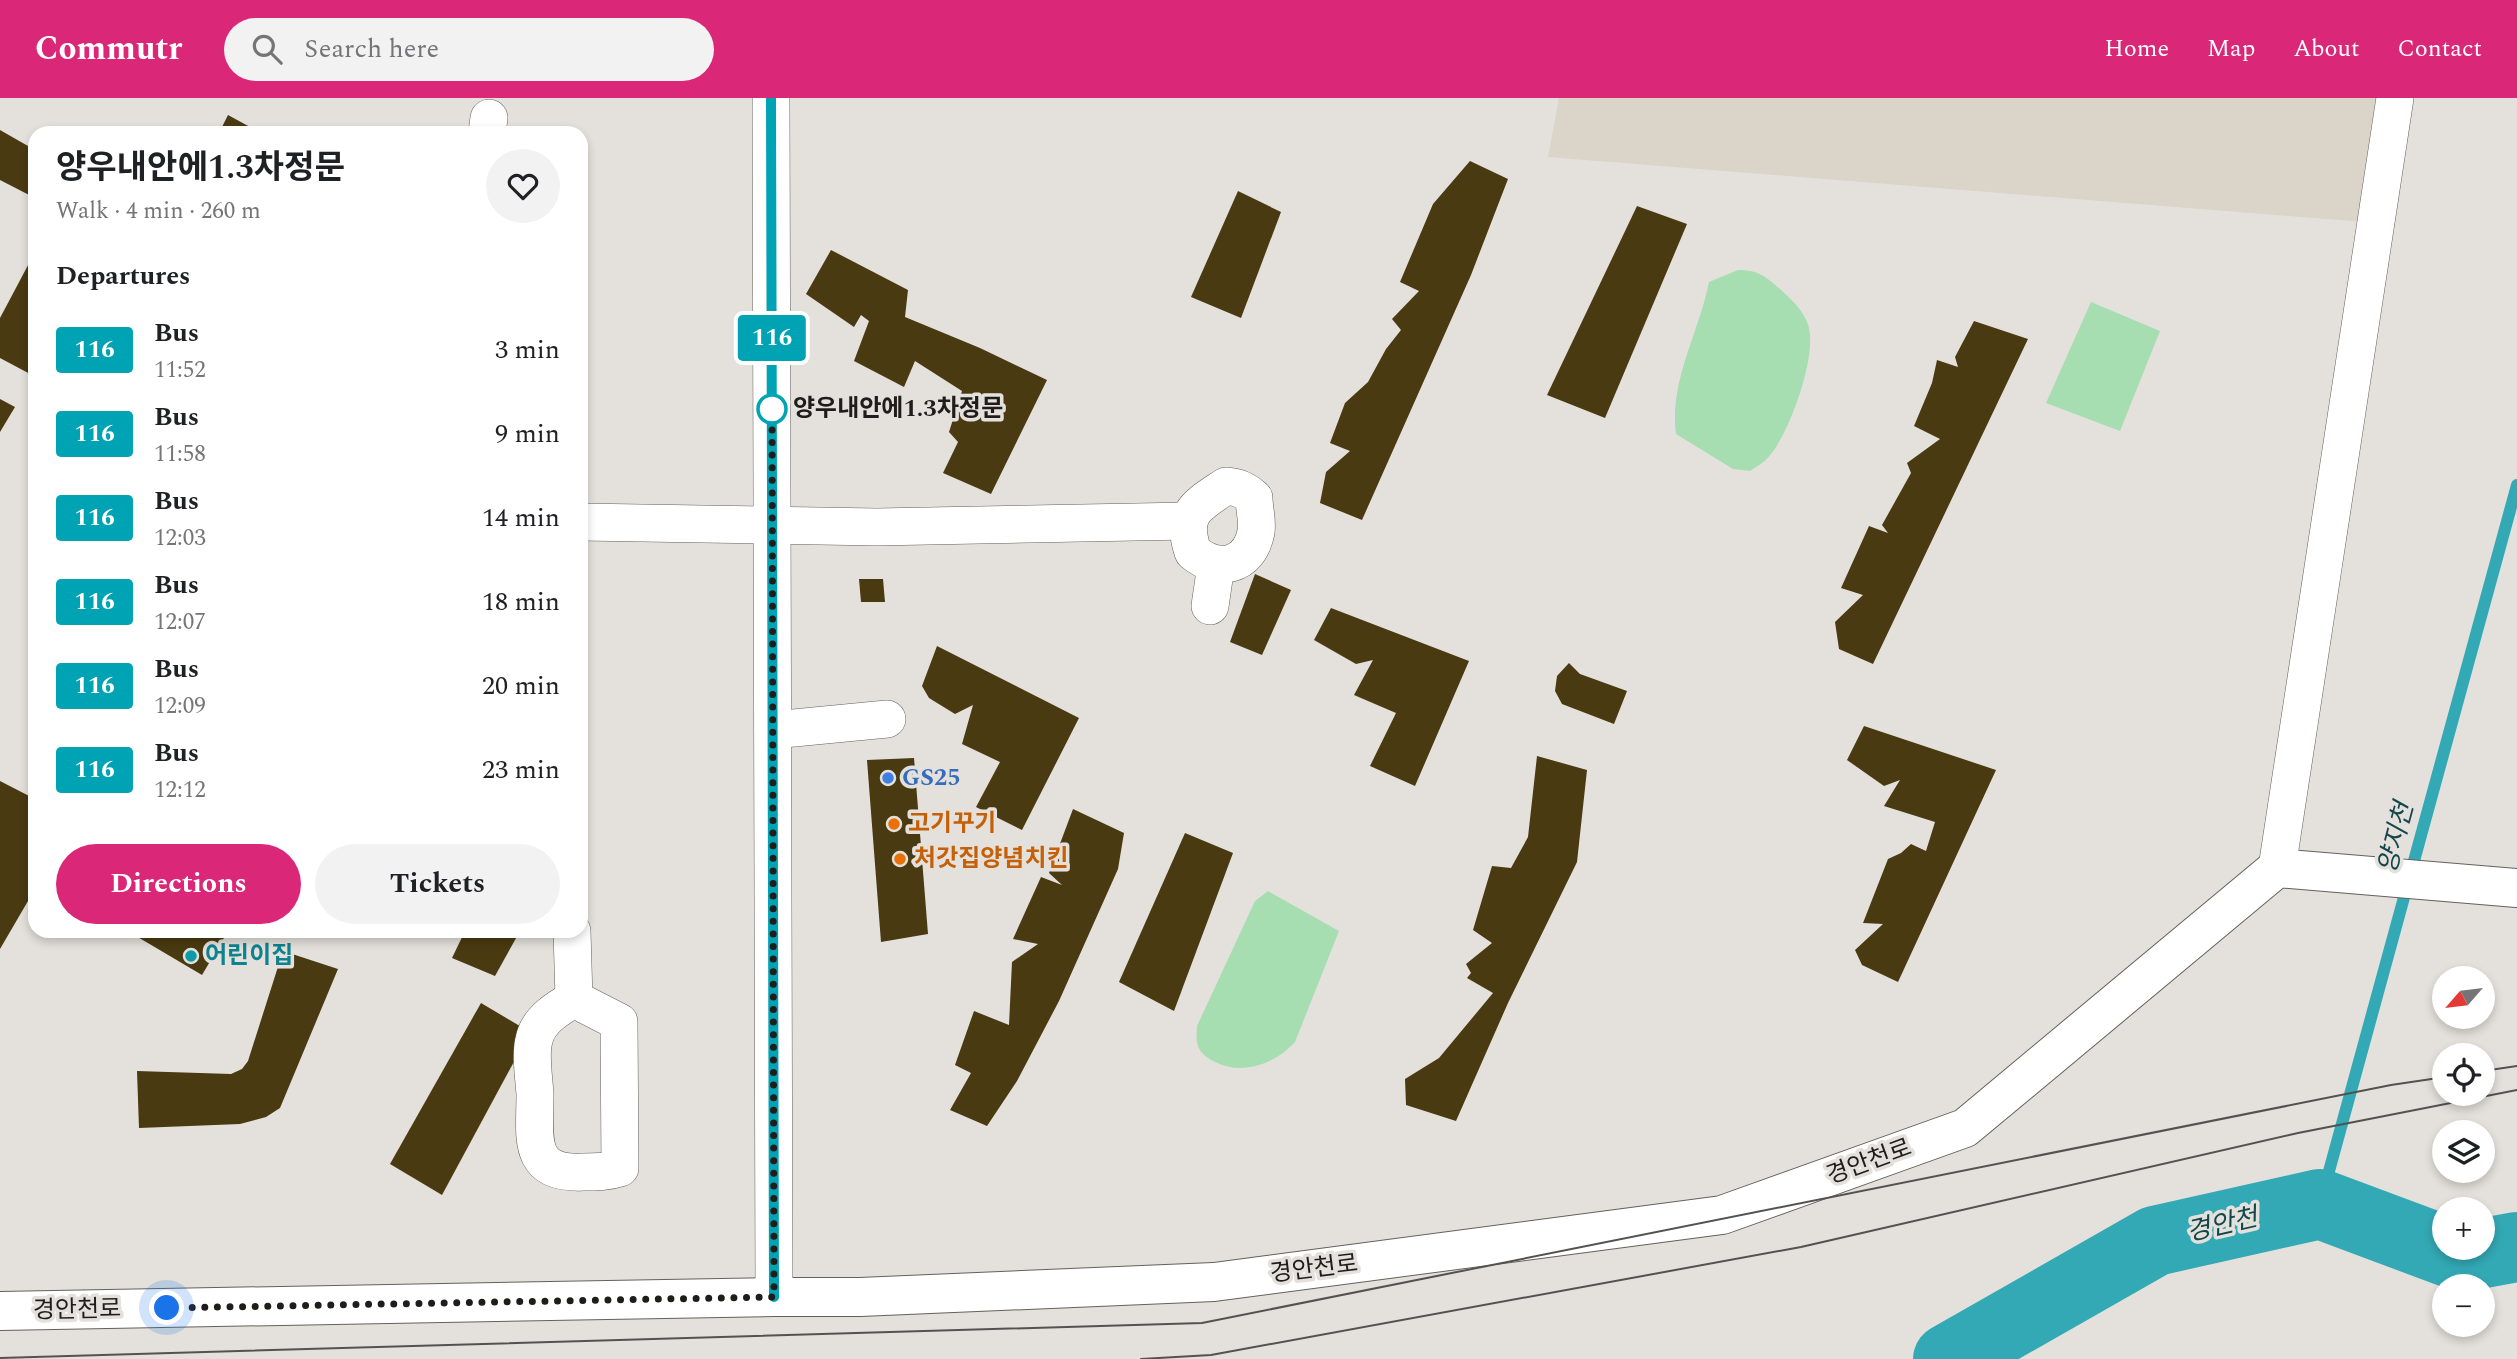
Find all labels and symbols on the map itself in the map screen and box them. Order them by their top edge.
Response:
line badge: 116 [732,315,812,361]
place label: 양우내안에1.3차정문 [793,391,1003,427]
marker: 양우내안에1.3차정문 [757,394,787,424]
place label: GS25 [902,760,961,796]
marker: GS25 [880,770,896,786]
water label: 양지천 [2367,795,2425,878]
place label: 고기꾸기 [908,806,996,842]
marker: 고기꾸기 [886,816,902,832]
place label: 처갓집양념치킨 [914,841,1069,877]
marker: 처갓집양념치킨 [892,851,908,867]
place label: 어린이집 [205,938,293,974]
marker: 어린이집 [183,948,199,964]
north arrow [2432,966,2496,1029]
street label: 경안천로 [1821,1130,1917,1194]
water label: 경안천 [2183,1197,2264,1253]
street label: 경안천로 [1268,1246,1360,1292]
your location [149,1290,184,1325]
street label: 경안천로 [33,1291,121,1329]

